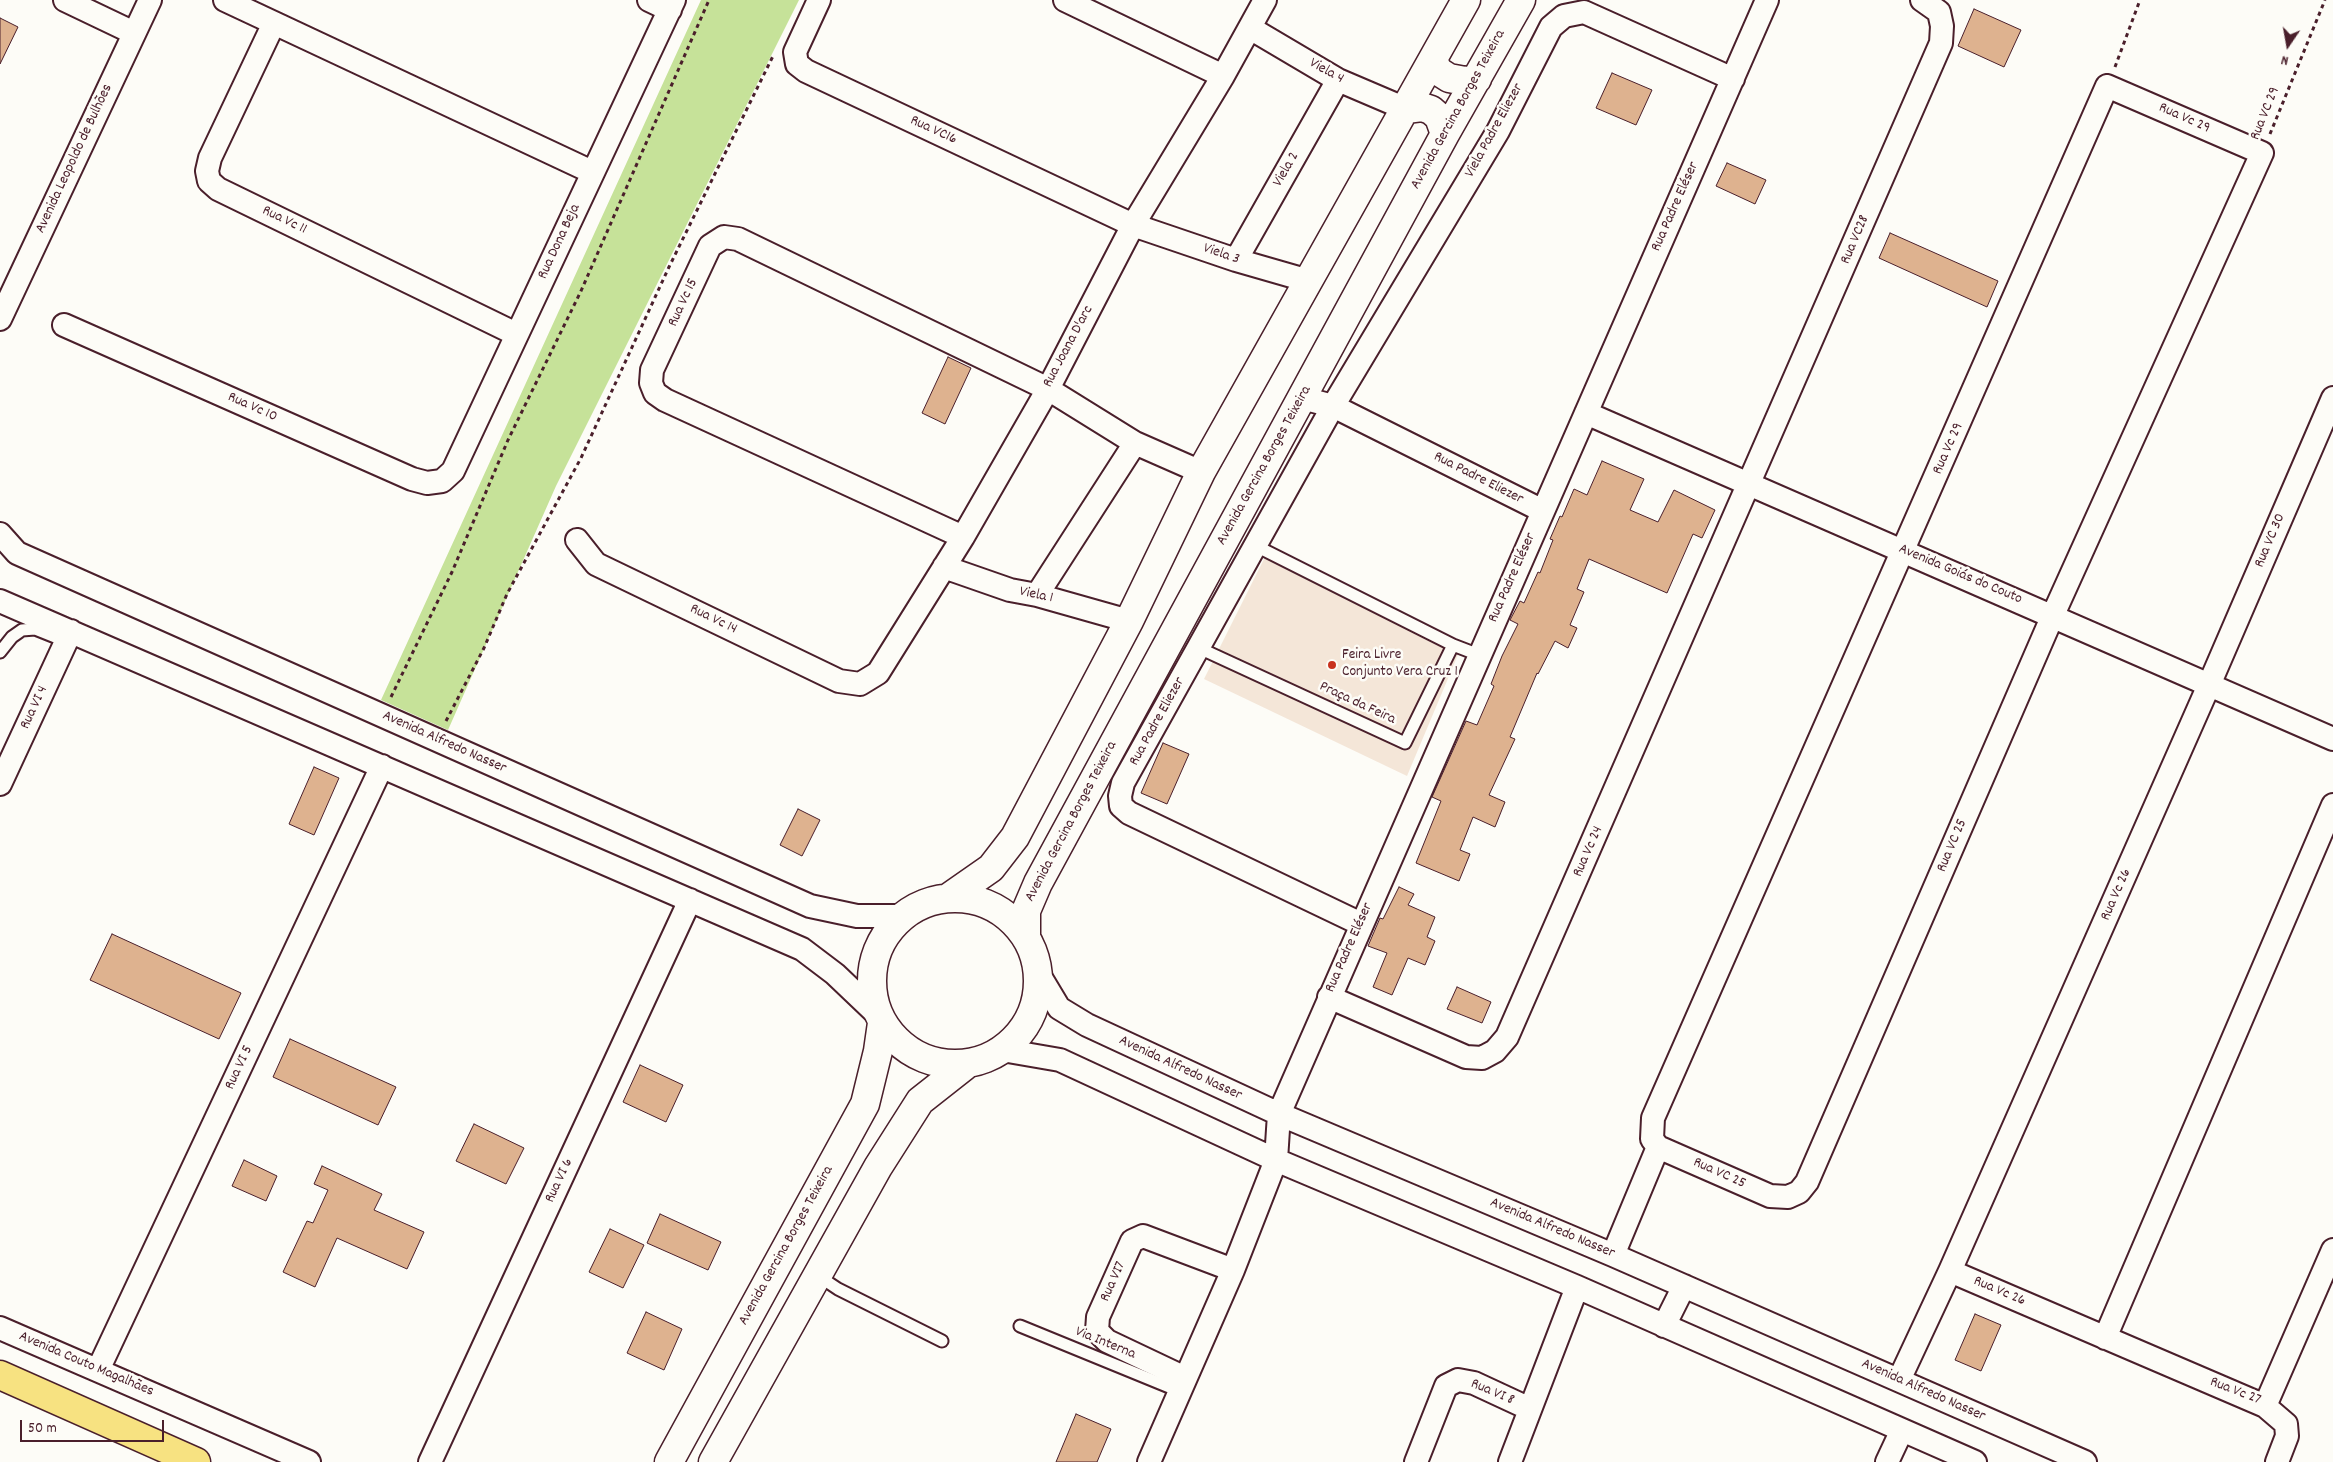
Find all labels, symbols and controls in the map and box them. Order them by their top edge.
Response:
north arrow [2263,20,2313,70]
street label: Avenida Gercina Borges Teixeira [1408,27,1510,193]
text: N [2279,49,2290,70]
street label: Viela 4 [1306,55,1346,89]
street label: Viela Padre Eliezer [1462,81,1528,181]
street label: Avenida Leopoldo de Bulhões [32,82,118,236]
street label: Rua VC 29 [2247,85,2285,143]
street label: Rua Vc 29 [2156,100,2212,138]
street label: Rua VC16 [907,112,959,150]
street label: Viela 2 [1270,149,1304,191]
street label: Rua Padre Eléser [1648,159,1704,255]
street label: Rua Dona Beja [535,202,585,282]
street label: Rua Vc 11 [259,203,309,239]
street label: Rua VC28 [1838,213,1874,267]
street label: Viela 3 [1200,240,1242,270]
street label: Rua Vc 15 [665,276,703,330]
street label: Rua Joana D'arc [1040,303,1098,391]
street label: Avenida Gercina Borges Teixeira [1214,383,1316,549]
street label: Rua Vc 10 [224,389,280,427]
street label: Rua Vc 29 [1930,421,1968,477]
street label: Rua Padre Eliezer [1430,449,1526,509]
street label: Rua VC 30 [2252,511,2290,571]
street label: Rua Padre Eléser [1485,530,1541,626]
street label: Avenida Goiás do Couto [1896,541,2024,609]
street label: Viela 1 [1018,584,1054,608]
street label: Rua Vc 14 [686,601,740,639]
place label: Feira Livre Conjunto Vera Cruz 1 [1342,647,1458,682]
marker: Feira Livre Conjunto Vera Cruz 1 [1326,659,1338,671]
street label: Rua Padre Eliezer [1126,675,1190,769]
street label: Praça da Feira [1316,679,1398,729]
street label: Rua VI 4 [17,683,53,733]
street label: Avenida Alfredo Nasser [379,708,509,778]
street label: Avenida Gercina Borges Teixeira [1022,739,1122,905]
street label: Rua VC 25 [1934,817,1972,875]
street label: Rua Vc 24 [1570,824,1608,880]
street label: Rua Vc 26 [2098,866,2136,924]
street label: Rua Padre Eléser [1322,900,1378,996]
street label: Avenida Alfredo Nasser [1116,1033,1244,1105]
street label: Rua VI 5 [222,1043,258,1093]
street label: Rua VC 25 [1690,1154,1748,1194]
street label: Rua VI 6 [542,1156,578,1206]
street label: Avenida Gercina Borges Teixeira [736,1163,838,1329]
street label: Avenida Alfredo Nasser [1487,1195,1617,1263]
street label: Rua VI7 [1097,1259,1131,1305]
street label: Rua Vc 26 [1970,1273,2028,1311]
street label: Via Interna [1072,1324,1138,1364]
street label: Avenida Couto Magalhães [16,1328,156,1402]
street label: Avenida Alfredo Nasser [1858,1356,1988,1426]
street label: Rua Vc 27 [2207,1374,2263,1410]
street label: Rua VI 8 [1468,1376,1516,1410]
scale bar [22,1410,166,1442]
text: 50 m [28,1418,57,1440]

